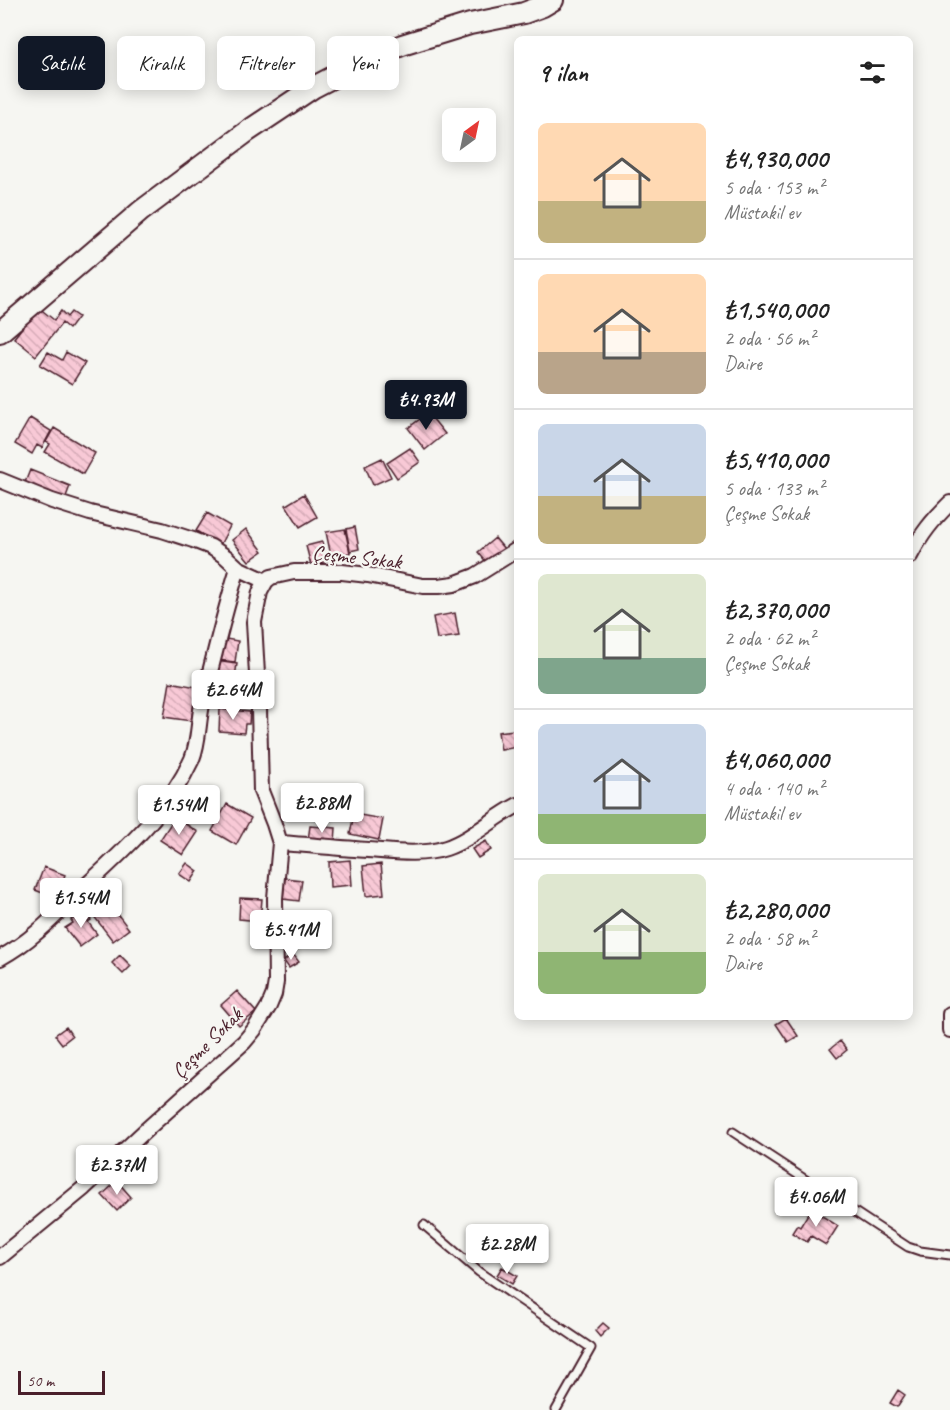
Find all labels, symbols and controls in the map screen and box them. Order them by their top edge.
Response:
chip: Satılık [18,36,105,90]
chip: Kiralık [117,36,205,90]
chip: Filtreler [217,36,315,90]
chip: Yeni [327,36,399,90]
text: 9 ilan [538,56,588,89]
icon: filters [856,56,889,89]
north arrow [442,108,496,162]
map controls [442,108,496,162]
text: ₺4,930,000 [724,142,828,175]
icon: home [586,147,658,219]
text: 5 oda · 153 m² [724,175,824,200]
text: Müstakil ev [724,200,800,225]
text: ₺1,540,000 [724,293,827,326]
icon: home [586,298,658,370]
text: 2 oda · 56 m² [724,326,815,351]
text: Daire [724,351,762,376]
pin: ₺4.93M [377,380,475,431]
text: ₺4.93M [399,387,453,412]
text: ₺5,410,000 [724,443,827,476]
icon: home [586,448,658,520]
text: 5 oda · 133 m² [724,476,824,501]
text: Çeşme Sokak [724,501,809,526]
street label: Çeşme Sokak [311,539,404,575]
text: ₺2,370,000 [724,593,828,626]
icon: home [586,598,658,670]
text: 2 oda · 62 m² [724,626,815,651]
text: Çeşme Sokak [724,651,809,676]
pin: ₺2.64M [184,670,282,721]
text: ₺2.64M [206,677,260,702]
text: ₺4,060,000 [724,743,828,776]
icon: home [586,748,658,820]
text: 4 oda · 140 m² [724,776,824,801]
pin: ₺2.88M [273,783,371,834]
pin: ₺1.54M [130,785,228,836]
text: ₺2.88M [295,790,349,815]
text: ₺1.54M [152,792,206,817]
text: Müstakil ev [724,801,800,826]
pin: ₺1.54M [32,878,130,929]
text: ₺1.54M [54,885,108,910]
text: ₺2,280,000 [724,893,828,926]
icon: home [586,898,658,970]
pin: ₺5.41M [242,910,340,961]
text: ₺5.41M [264,917,318,942]
text: 2 oda · 58 m² [724,926,815,951]
text: Daire [724,951,762,976]
street label: Çeşme Sokak [166,1001,249,1084]
pin: ₺2.37M [68,1145,166,1196]
text: ₺2.37M [90,1152,144,1177]
pin: ₺4.06M [767,1177,865,1228]
text: ₺4.06M [789,1184,843,1209]
pin: ₺2.28M [458,1224,556,1275]
text: ₺2.28M [480,1231,534,1256]
scale bar [18,1368,105,1396]
text: 50 m [27,1371,54,1391]

